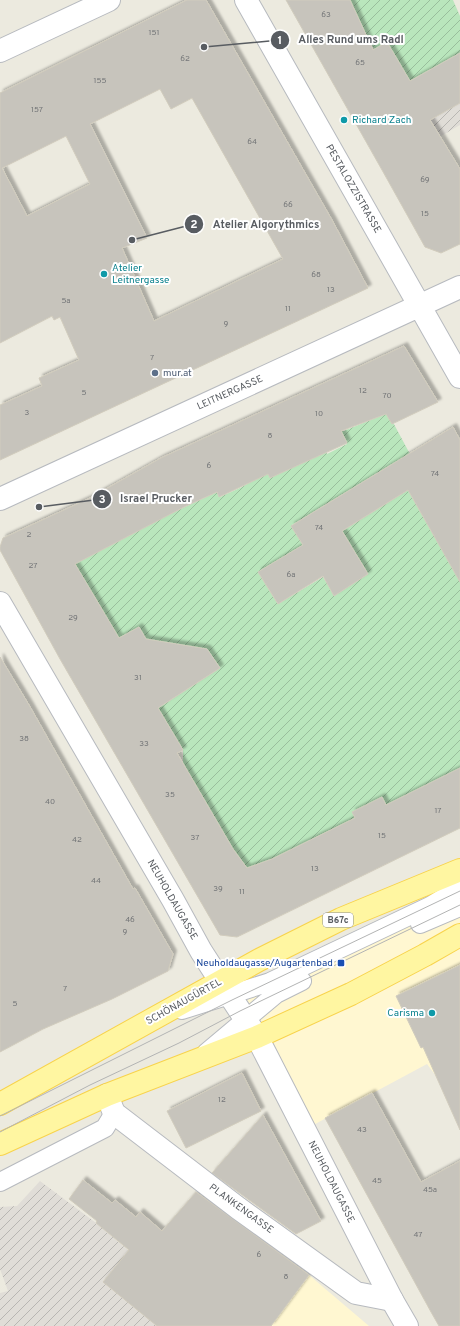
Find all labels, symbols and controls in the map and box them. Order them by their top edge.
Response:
house number: 63 [321,10,331,20]
house number: 151 [149,28,159,38]
callout: Alles Rund ums Radl [270,28,411,51]
text: 1 [278,33,282,49]
text: Alles Rund ums Radl [298,33,404,47]
house number: 62 [180,54,190,64]
house number: 65 [355,58,365,68]
house number: 155 [94,76,106,86]
house number: 157 [31,105,43,115]
place label: Richard Zach [352,114,411,127]
marker: Richard Zach [339,115,349,125]
house number: 64 [247,137,257,147]
street label: PESTALOZZISTRASSE [322,142,384,236]
house number: 69 [420,175,430,185]
house number: 66 [283,200,293,210]
house number: 15 [421,209,429,219]
callout: Atelier Algorythmics [184,213,327,236]
text: 2 [190,217,198,233]
text: Atelier Algorythmics [213,218,319,232]
place label: Atelier Leitnergasse [112,262,169,287]
marker: Atelier Leitnergasse [99,269,109,279]
house number: 68 [311,270,321,280]
house number: 13 [327,285,335,295]
house number: 5a [61,296,71,306]
house number: 11 [285,304,291,314]
house number: 9 [224,319,229,329]
house number: 7 [150,353,154,363]
place label: mur.at [163,367,192,380]
marker: mur.at [150,368,160,378]
street label: LEITNERGASSE [195,373,265,413]
house number: 12 [359,386,367,396]
house number: 5 [82,388,87,398]
house number: 70 [382,391,392,401]
house number: 3 [25,408,30,418]
house number: 10 [315,409,323,419]
house number: 8 [268,431,273,441]
house number: 6 [207,461,212,471]
house number: 74 [431,469,439,479]
callout: Israel Prucker [92,487,200,510]
text: 3 [98,492,106,508]
text: Israel Prucker [120,492,192,506]
house number: 74 [315,523,323,533]
house number: 2 [27,530,32,540]
house number: 27 [29,561,38,571]
house number: 6a [287,570,295,580]
house number: 29 [68,613,78,623]
house number: 31 [134,673,142,683]
house number: 38 [19,734,29,744]
house number: 33 [139,739,149,749]
house number: 35 [165,790,175,800]
house number: 40 [45,797,55,807]
house number: 17 [434,806,442,816]
house number: 15 [378,831,386,841]
house number: 37 [191,833,199,843]
house number: 42 [72,835,82,845]
street label: NEUHOLDAUGASSE [144,858,200,942]
house number: 13 [311,864,319,874]
house number: 44 [91,876,101,886]
house number: 39 [213,884,223,894]
house number: 11 [239,887,245,897]
road number: B67c [323,913,353,927]
house number: 46 [125,915,135,925]
house number: 9 [123,927,128,937]
place label: Neuholdaugasse/Augartenbad [196,957,333,970]
marker: Neuholdaugasse/Augartenbad [336,958,346,968]
street label: SCHÖNAUGÜRTEL [144,976,224,1028]
house number: 7 [63,984,67,994]
house number: 5 [13,999,18,1009]
place label: Carisma [387,1007,424,1020]
marker: Carisma [427,1008,437,1018]
house number: 12 [218,1095,226,1105]
house number: 43 [357,1125,367,1135]
street label: NEUHOLDAUGASSE [305,1139,357,1225]
house number: 45 [372,1176,382,1186]
street label: PLANKENGASSE [206,1181,276,1237]
house number: 45a [423,1185,437,1195]
house number: 47 [413,1230,423,1240]
house number: 6 [257,1250,262,1260]
house number: 8 [284,1272,289,1282]

